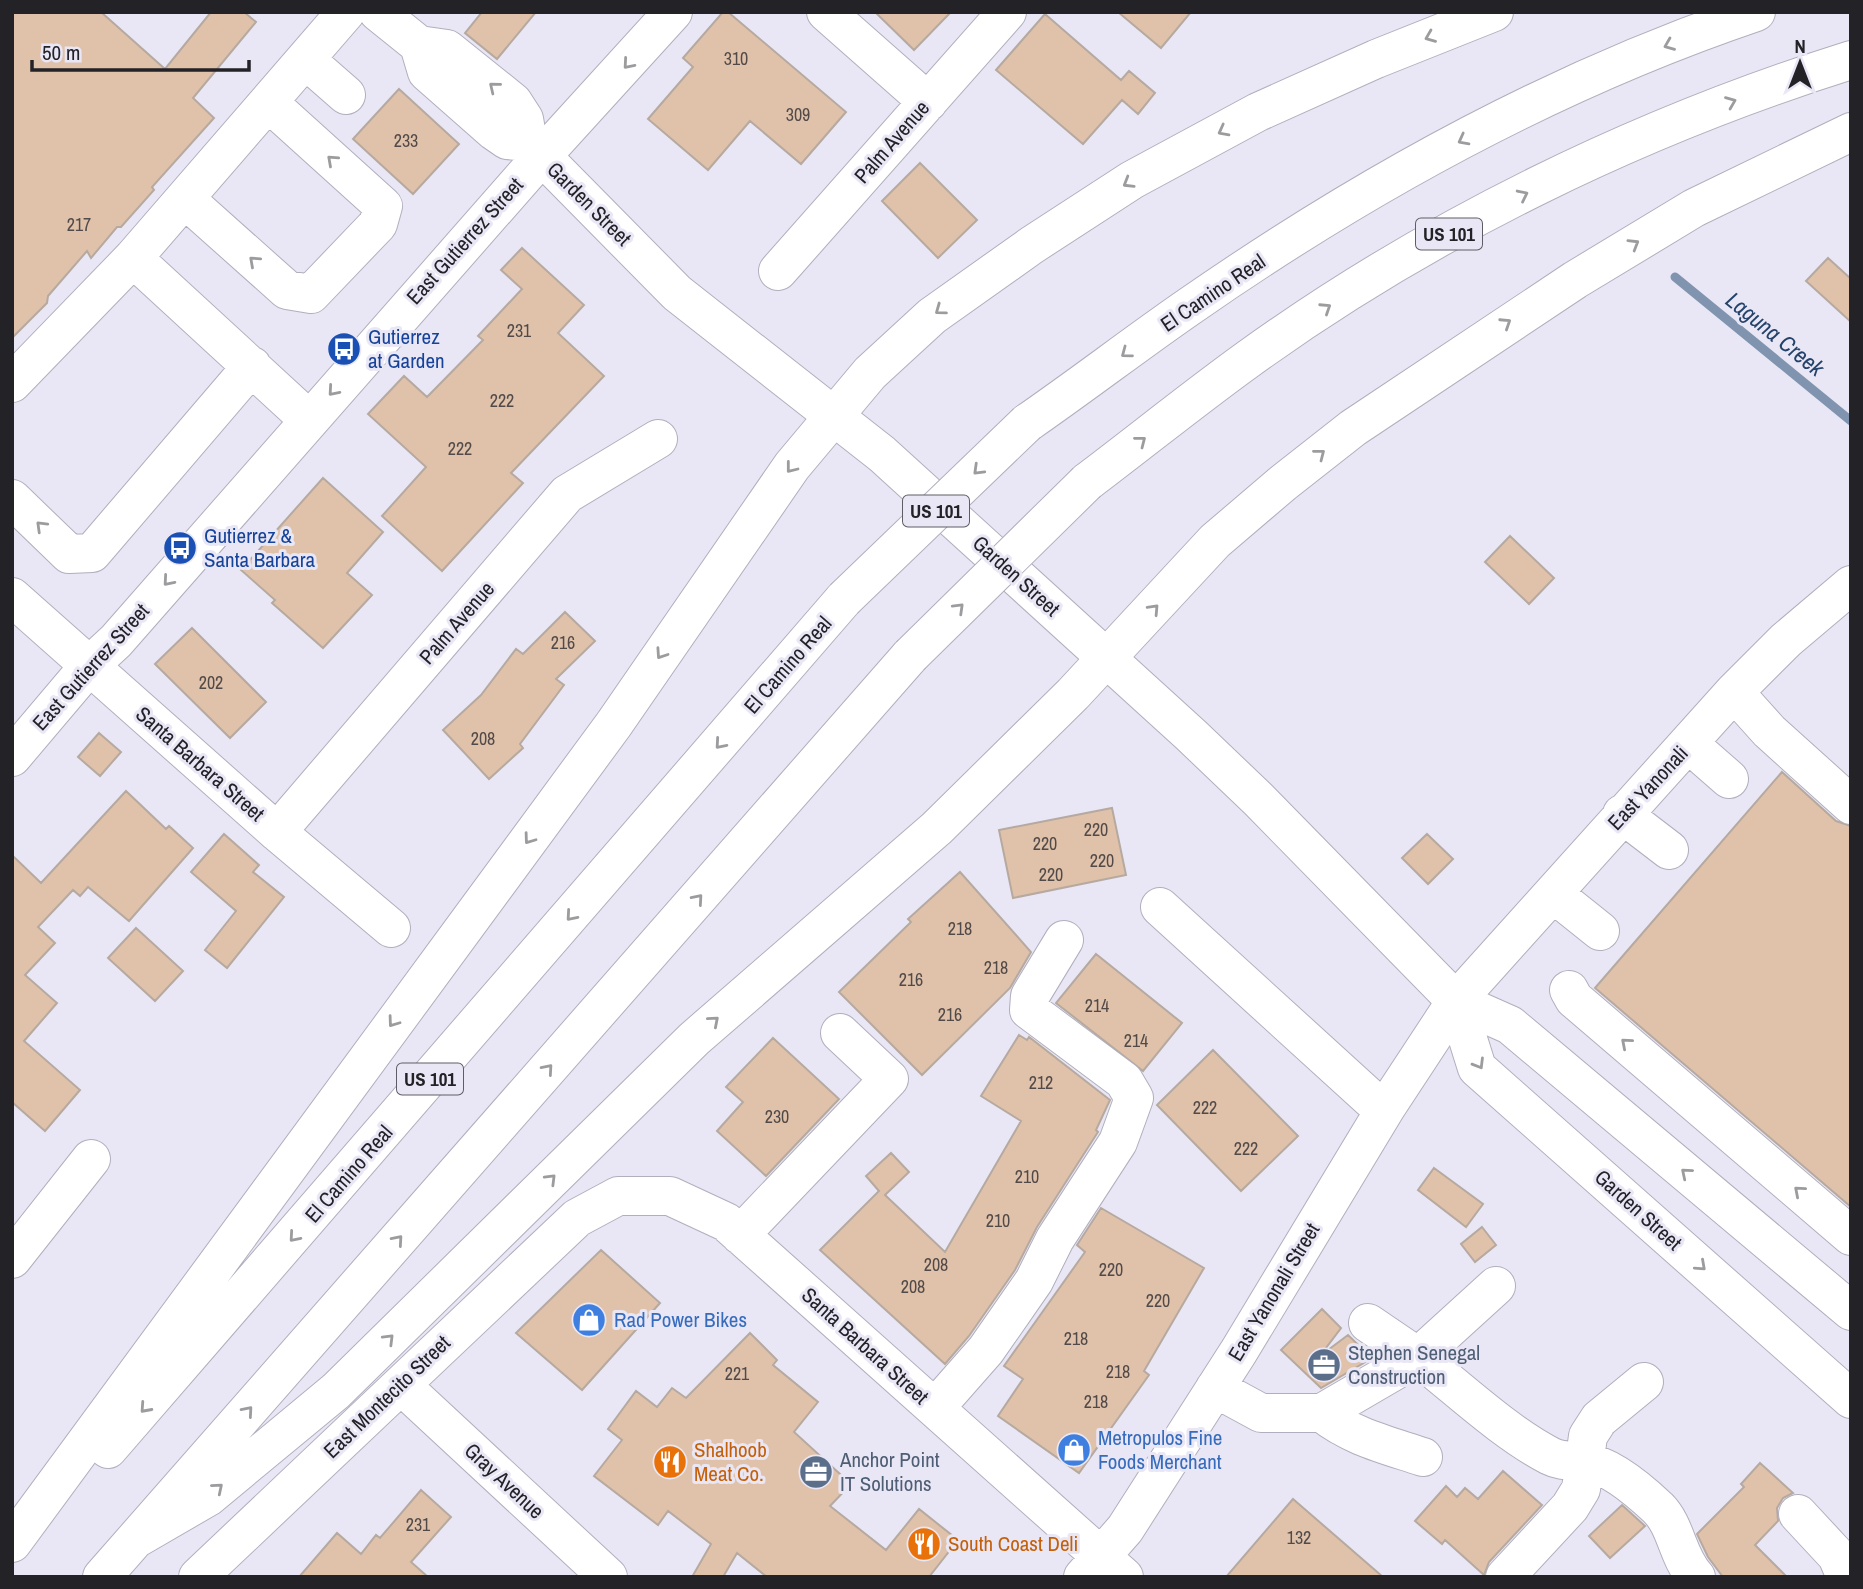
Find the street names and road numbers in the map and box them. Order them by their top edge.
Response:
street label: Palm Avenue [847,94,936,189]
street label: Garden Street [541,155,638,252]
street label: East Gutierrez Street [400,171,530,310]
road number: US 101 [1416,218,1482,250]
street label: El Camino Real [1155,247,1271,338]
road number: US 101 [903,496,969,526]
street label: Garden Street [966,529,1066,623]
street label: Palm Avenue [412,575,501,670]
street label: East Gutierrez Street [26,597,156,736]
street label: El Camino Real [737,610,838,720]
street label: Santa Barbara Street [130,700,271,828]
street label: East Yanonali [1601,739,1694,836]
road number: US 101 [397,1064,463,1094]
street label: El Camino Real [298,1119,399,1229]
street label: Garden Street [1588,1163,1688,1257]
street label: East Yanonali Street [1221,1217,1326,1366]
street label: Santa Barbara Street [796,1281,935,1411]
street label: East Montecito Street [317,1329,456,1465]
street label: Gray Avenue [458,1436,551,1525]

